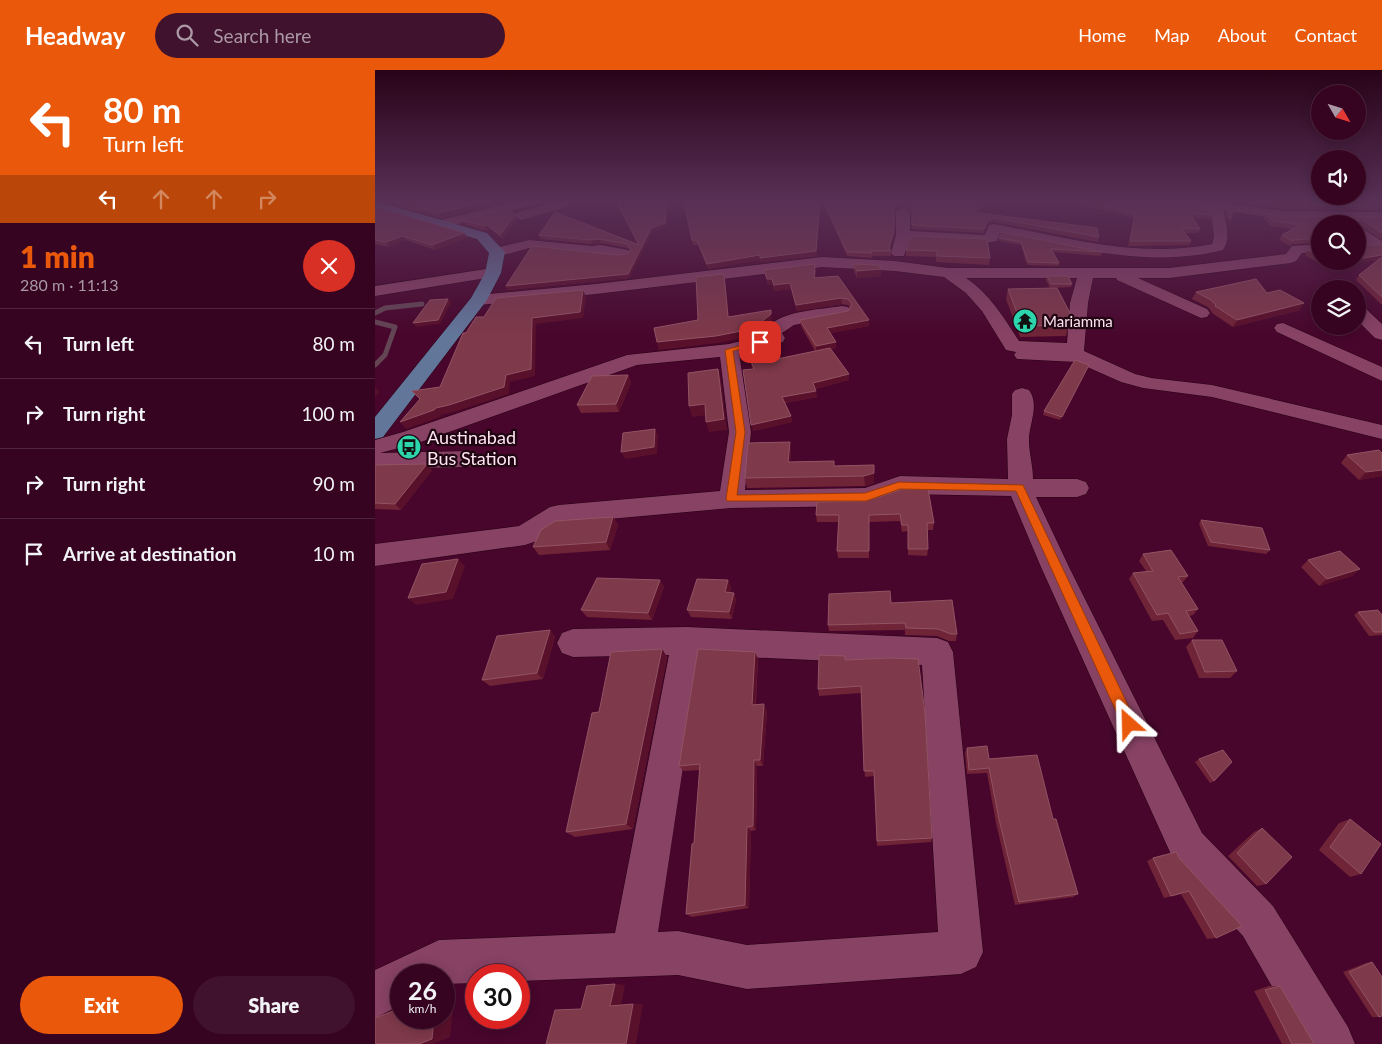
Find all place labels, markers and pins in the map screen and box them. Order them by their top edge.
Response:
temple icon: Mariamma [1012,308,1038,334]
place label: Mariamma [1043,312,1113,330]
pin [739,321,781,363]
place label: Austinabad Bus Station [427,426,517,469]
bus stop icon: Austinabad Bus Station [396,434,422,460]

